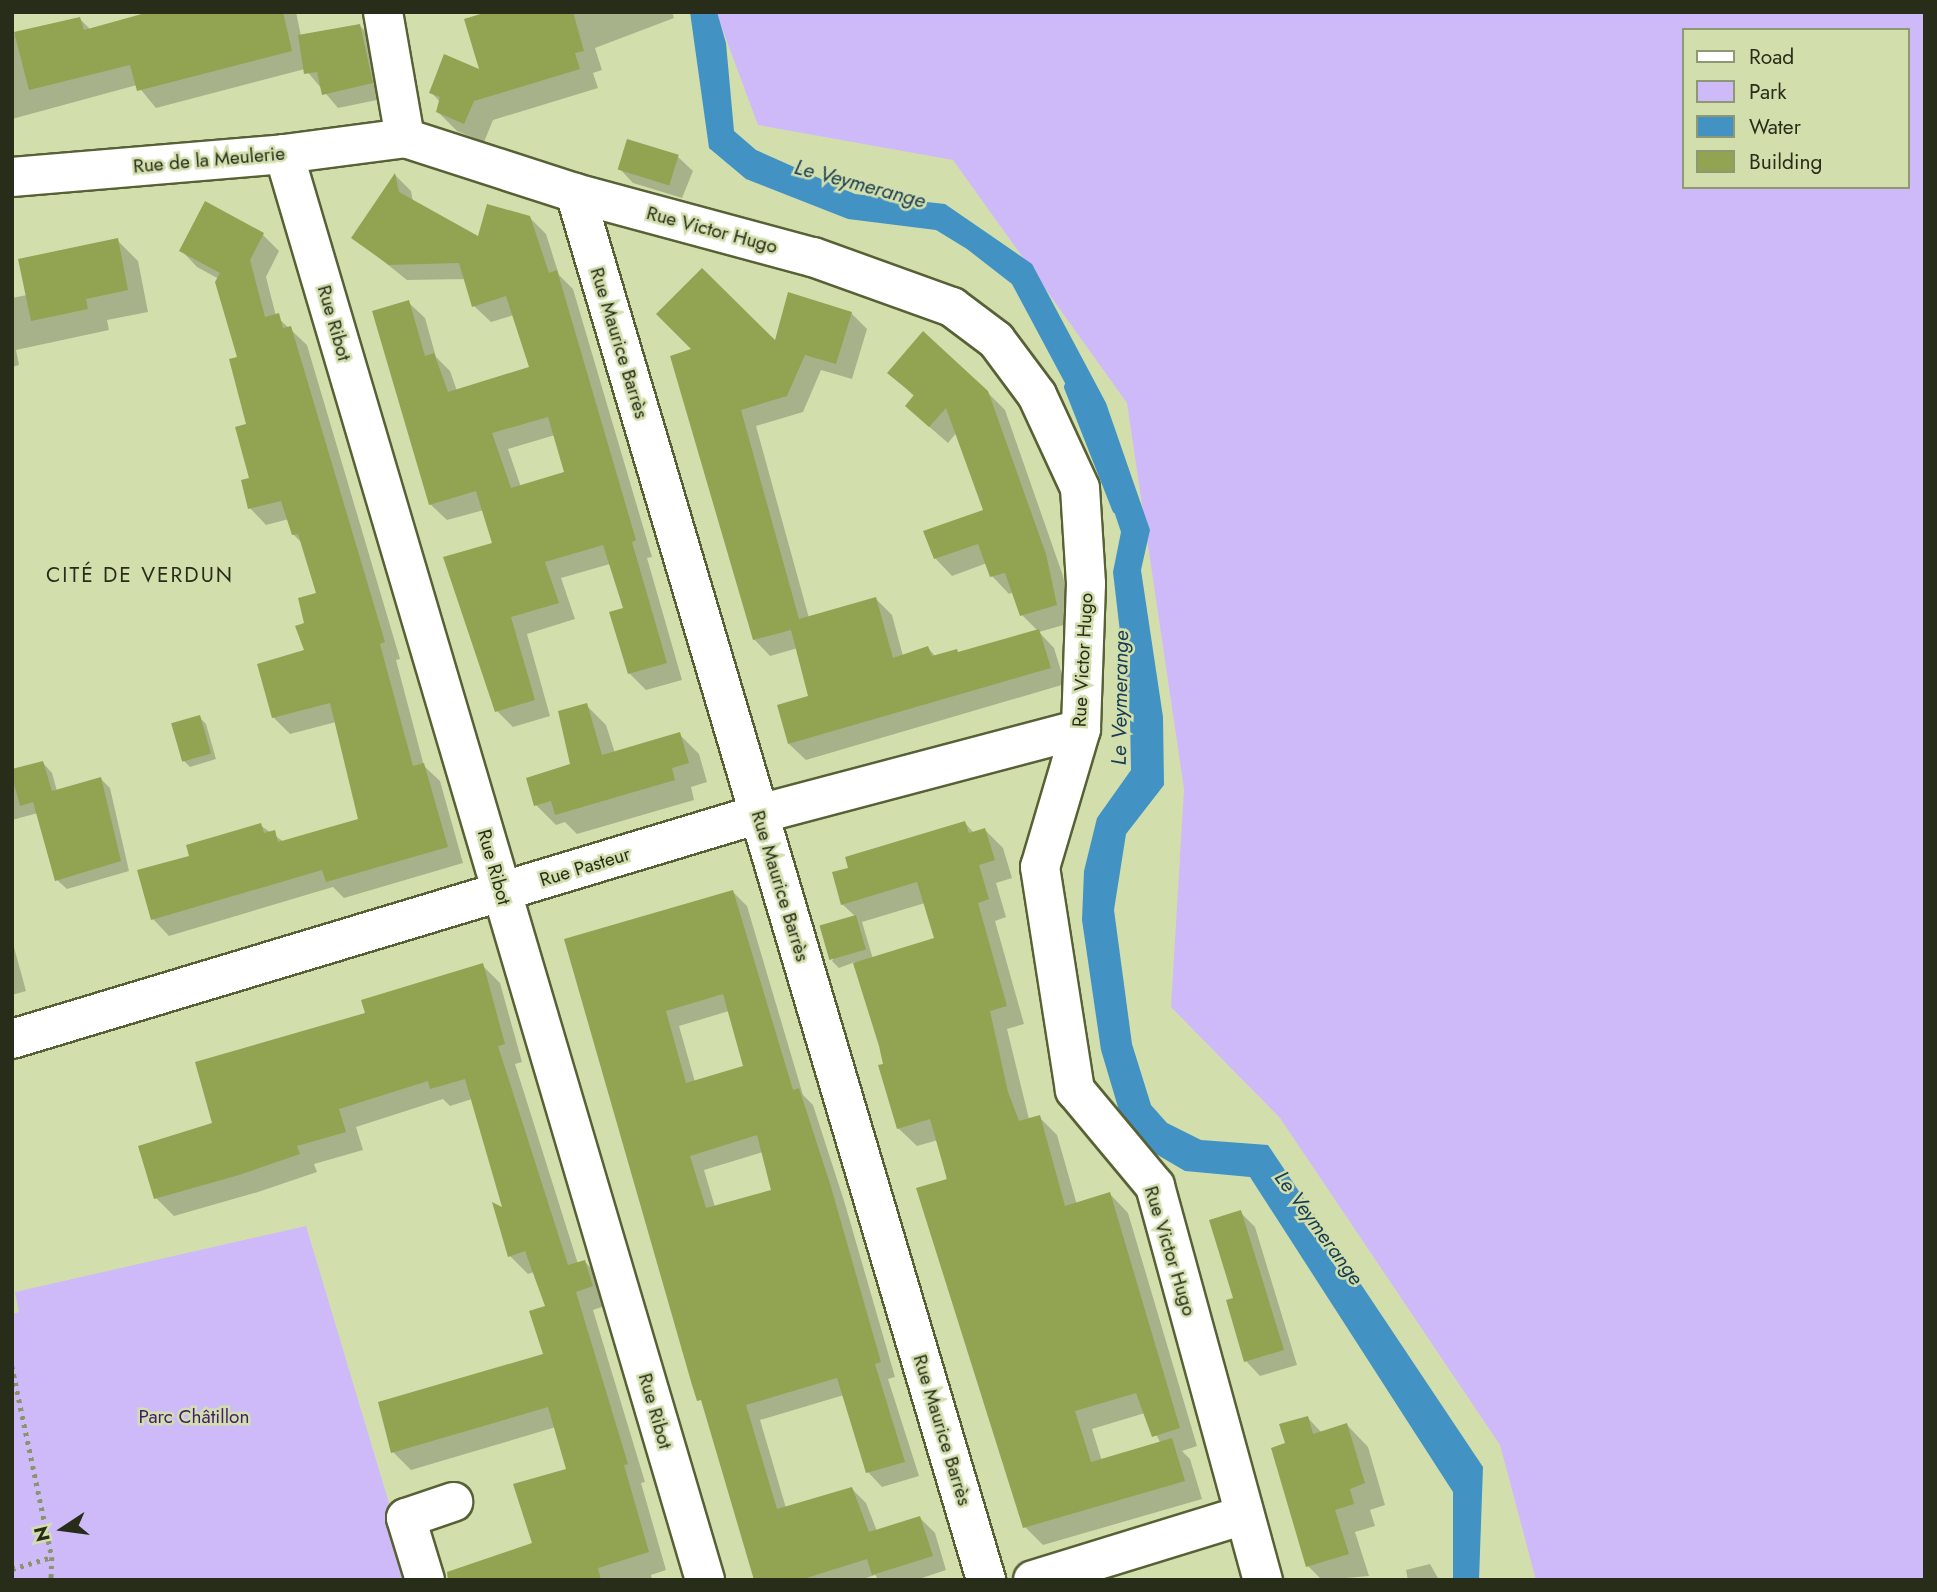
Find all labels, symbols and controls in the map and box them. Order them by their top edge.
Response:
legend [1682,28,1909,189]
text: Road [1749,42,1794,72]
text: Park [1749,77,1786,107]
text: Water [1749,112,1801,142]
street label: Rue de la Meulerie [132,142,286,178]
text: Building [1749,147,1822,177]
water label: Le Veymerange [792,154,928,214]
street label: Rue Victor Hugo [644,202,780,258]
street label: Rue Maurice Barrès [585,265,653,421]
street label: Rue Ribot [312,283,356,363]
district label: CITÉ DE VERDUN [48,562,232,588]
street label: Rue Victor Hugo [1068,592,1098,728]
water label: Le Veymerange [1106,630,1134,766]
street label: Rue Maurice Barrès [746,808,814,964]
street label: Rue Ribot [472,827,516,907]
street label: Rue Pasteur [537,842,633,892]
water label: Le Veymerange [1269,1166,1369,1290]
street label: Rue Victor Hugo [1139,1183,1201,1319]
street label: Rue Maurice Barrès [908,1352,976,1508]
street label: Rue Ribot [633,1371,677,1451]
park label: Parc Châtillon [139,1406,249,1428]
north arrow [28,1494,98,1564]
text: N [27,1523,57,1544]

